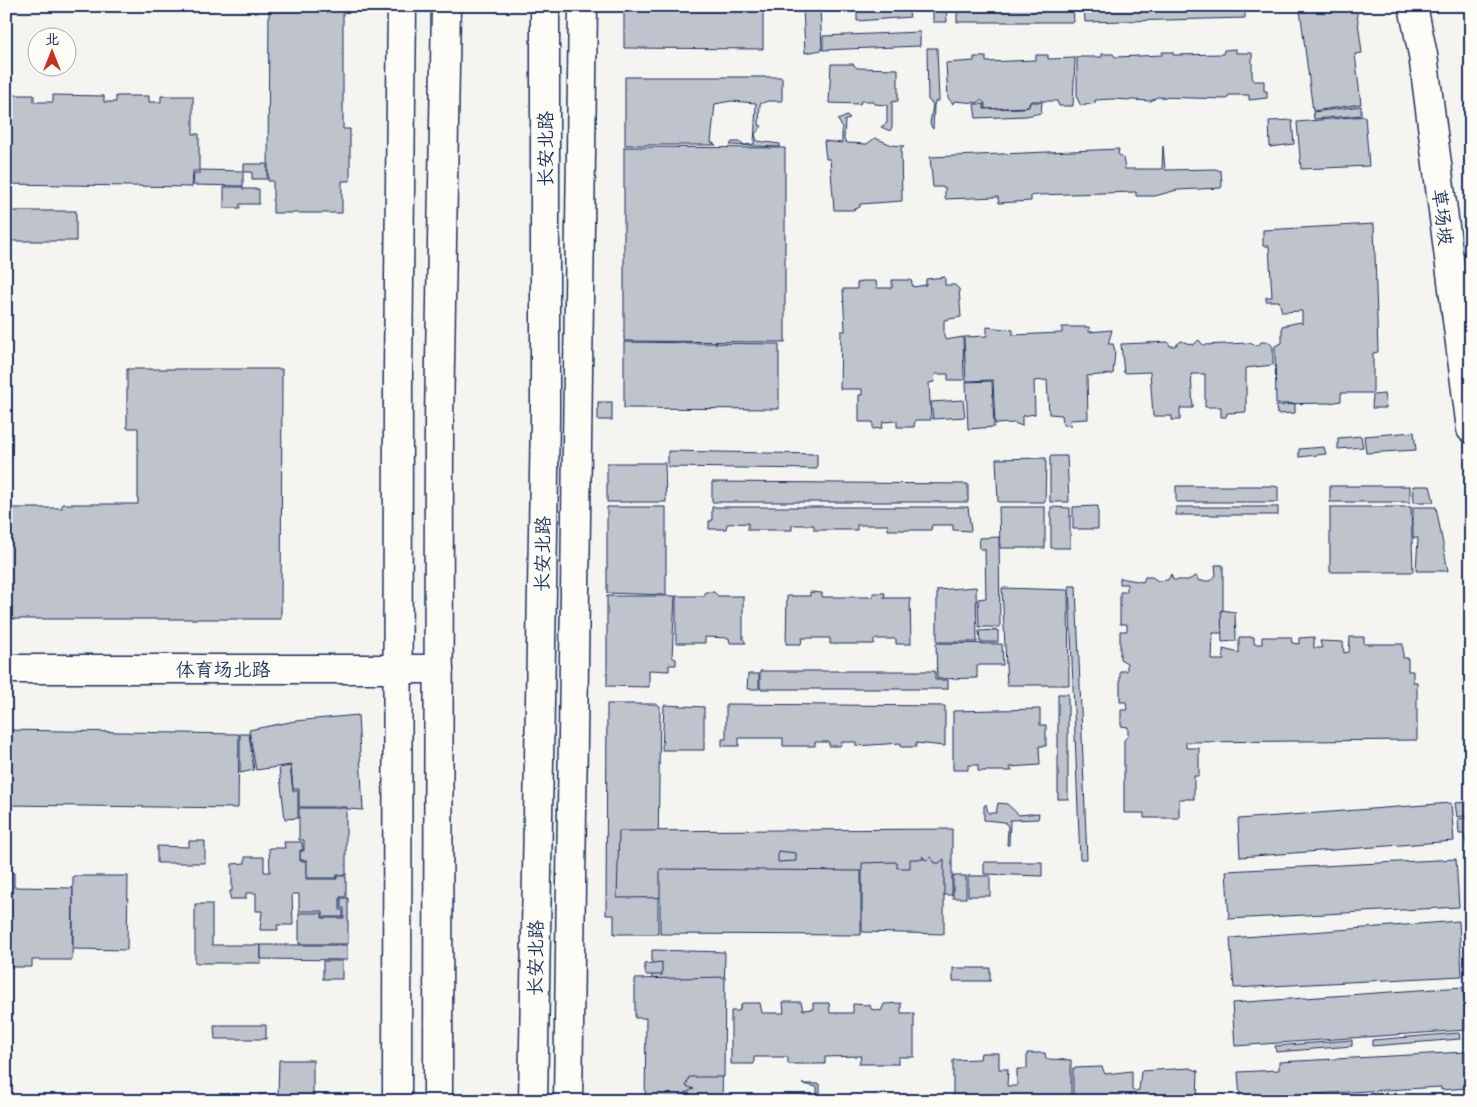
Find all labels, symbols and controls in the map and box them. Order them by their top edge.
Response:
north arrow [28,28,78,78]
text: 北 [45,31,59,49]
street label: 长安北路 [534,111,559,187]
street label: 草场坡 [1426,187,1457,247]
street label: 长安北路 [530,516,557,592]
street label: 体育场北路 [175,658,271,683]
street label: 长安北路 [523,920,550,996]

